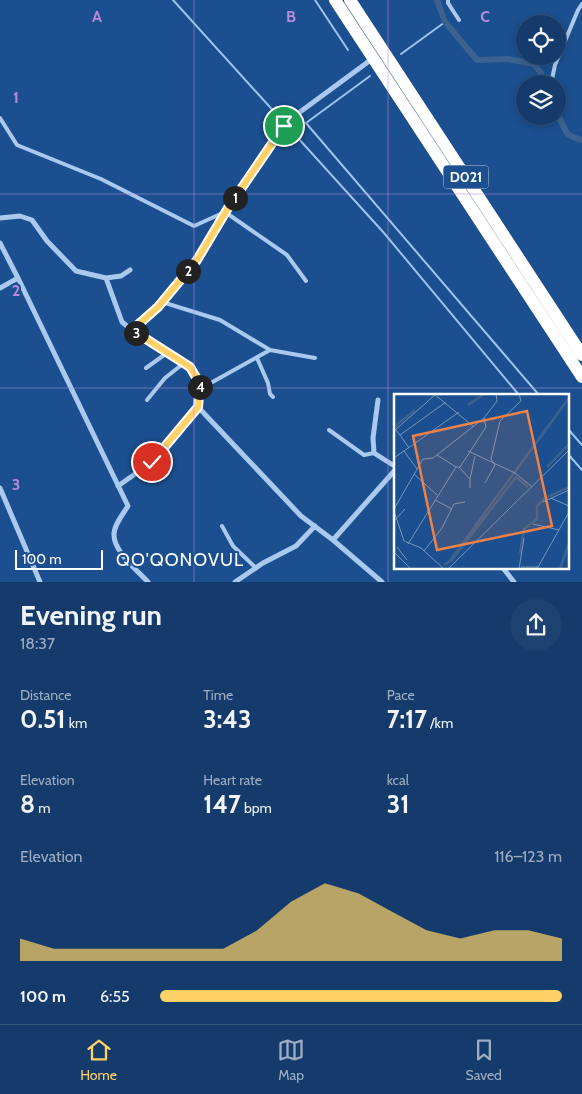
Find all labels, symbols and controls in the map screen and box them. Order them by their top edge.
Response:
text: A [92,7,102,26]
text: B [286,7,296,26]
text: C [480,7,490,26]
map controls [516,15,566,125]
button: locate [516,15,566,65]
button: layers [516,75,566,125]
text: 1 [13,88,19,107]
pin [263,105,305,147]
icon: arrive [270,112,298,140]
road number: D021 [444,166,488,188]
pin: 1 [222,186,248,210]
text: 1 [233,189,238,207]
pin: 2 [176,258,200,284]
text: 2 [185,262,192,280]
text: 2 [12,281,20,300]
pin: 3 [124,320,148,346]
text: 3 [133,324,140,342]
pin: 4 [188,374,212,400]
text: 4 [196,378,205,396]
inset map [394,394,570,569]
pin [131,441,173,483]
icon: check [138,448,166,476]
text: 3 [12,475,20,494]
scale bar [15,546,102,570]
district label: QO'QONOVUL [116,549,244,571]
text: 100 m [22,550,62,568]
text: Evening run [20,598,162,632]
button: share [510,599,562,651]
text: 18:37 [20,634,55,653]
text: Distance [20,686,72,704]
text: Time [203,686,233,704]
text: Pace [387,686,415,704]
text: 0.51 [20,704,66,734]
text: 3:43 [203,704,251,734]
text: 7:17 [387,704,427,734]
text: km [66,714,87,732]
text: /km [427,714,453,732]
text: Elevation [20,771,75,789]
text: Heart rate [203,771,262,789]
text: kcal [387,771,409,789]
text: 8 [20,789,35,819]
text: 147 [203,789,241,819]
text: 31 [387,789,409,819]
text: m [35,799,51,817]
text: bpm [241,799,272,817]
text: Elevation [20,847,83,866]
text: 116–123 m [494,847,562,866]
text: 100 m [20,987,66,1006]
text: 6:55 [100,987,130,1006]
tab: Home [80,1036,117,1084]
tab: Map [277,1036,305,1084]
tab: Saved [466,1036,502,1084]

